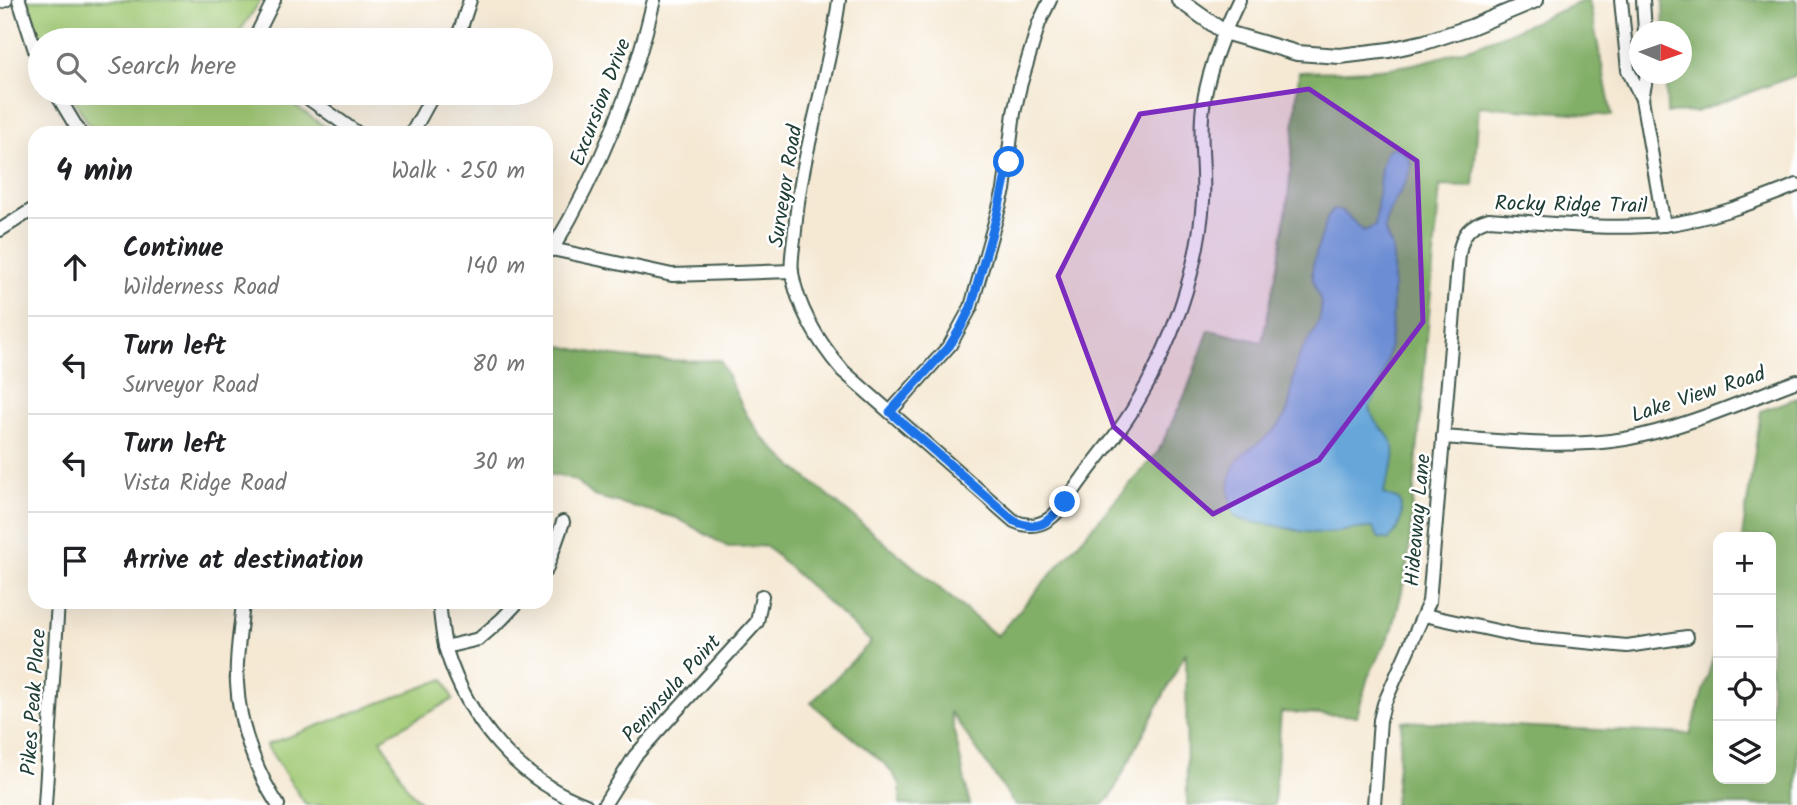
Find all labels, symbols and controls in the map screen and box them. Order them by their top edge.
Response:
north arrow [1629,21,1692,84]
search box [28,28,553,105]
street label: Excursion Drive [562,33,641,171]
text: Search here [108,46,236,88]
icon: search [52,48,90,86]
street label: Surveyor Road [761,122,813,250]
route start [993,146,1024,177]
text: 4 min [56,148,133,196]
text: Walk · 250 m [391,154,525,190]
street label: Rocky Ridge Trail [1494,188,1648,223]
text: Continue [123,228,224,270]
icon: ahead [56,248,94,286]
text: 140 m [466,249,525,285]
text: Wilderness Road [123,270,279,306]
text: Turn left [123,326,226,368]
icon: left [56,346,94,384]
text: 80 m [472,347,525,383]
street label: Lake View Road [1627,358,1770,433]
text: Surveyor Road [123,368,258,404]
text: Turn left [123,424,226,466]
icon: left [56,444,94,482]
text: 30 m [473,445,525,481]
street label: Hideaway Lane [1396,452,1441,588]
text: Vista Ridge Road [123,466,286,502]
route end [1049,486,1080,517]
map controls [1713,532,1776,784]
button: + [1713,532,1776,595]
text: Arrive at destination [123,540,363,582]
icon: arrive [56,542,94,580]
button: − [1713,595,1776,658]
street label: Pikes Peak Place [13,627,56,777]
street label: Peninsula Point [614,627,730,751]
button: locate [1713,658,1776,721]
button: layers [1713,721,1776,784]

